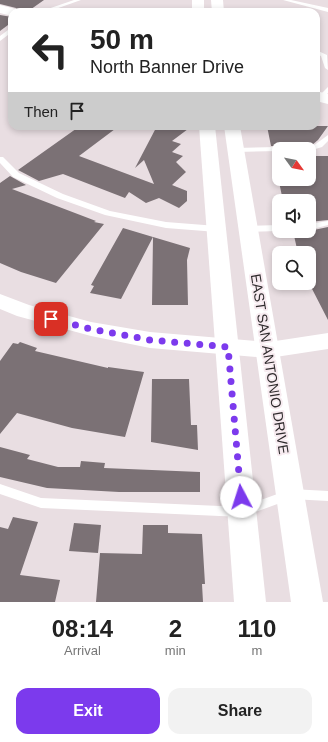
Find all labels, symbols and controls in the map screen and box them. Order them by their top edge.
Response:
icon: left [24,24,76,76]
text: 50 m [90,24,154,55]
text: North Banner Drive [90,57,244,77]
icon: arrive [66,100,88,122]
text: Then [24,103,58,120]
north arrow [272,142,316,186]
map controls [272,142,316,290]
button: sound [272,194,316,238]
button: search [272,246,316,290]
street label: EAST SAN ANTONIO DRIVE [248,273,292,455]
pin [34,302,68,336]
icon: arrive [40,308,62,330]
position arrow [220,476,262,518]
text: 08:14 [52,615,113,642]
text: 2 [169,615,182,642]
text: 110 [238,615,276,642]
text: Arrival [64,643,101,658]
text: min [165,643,186,658]
text: m [251,643,262,658]
button: Exit [16,688,160,734]
button: Share [168,688,312,734]

